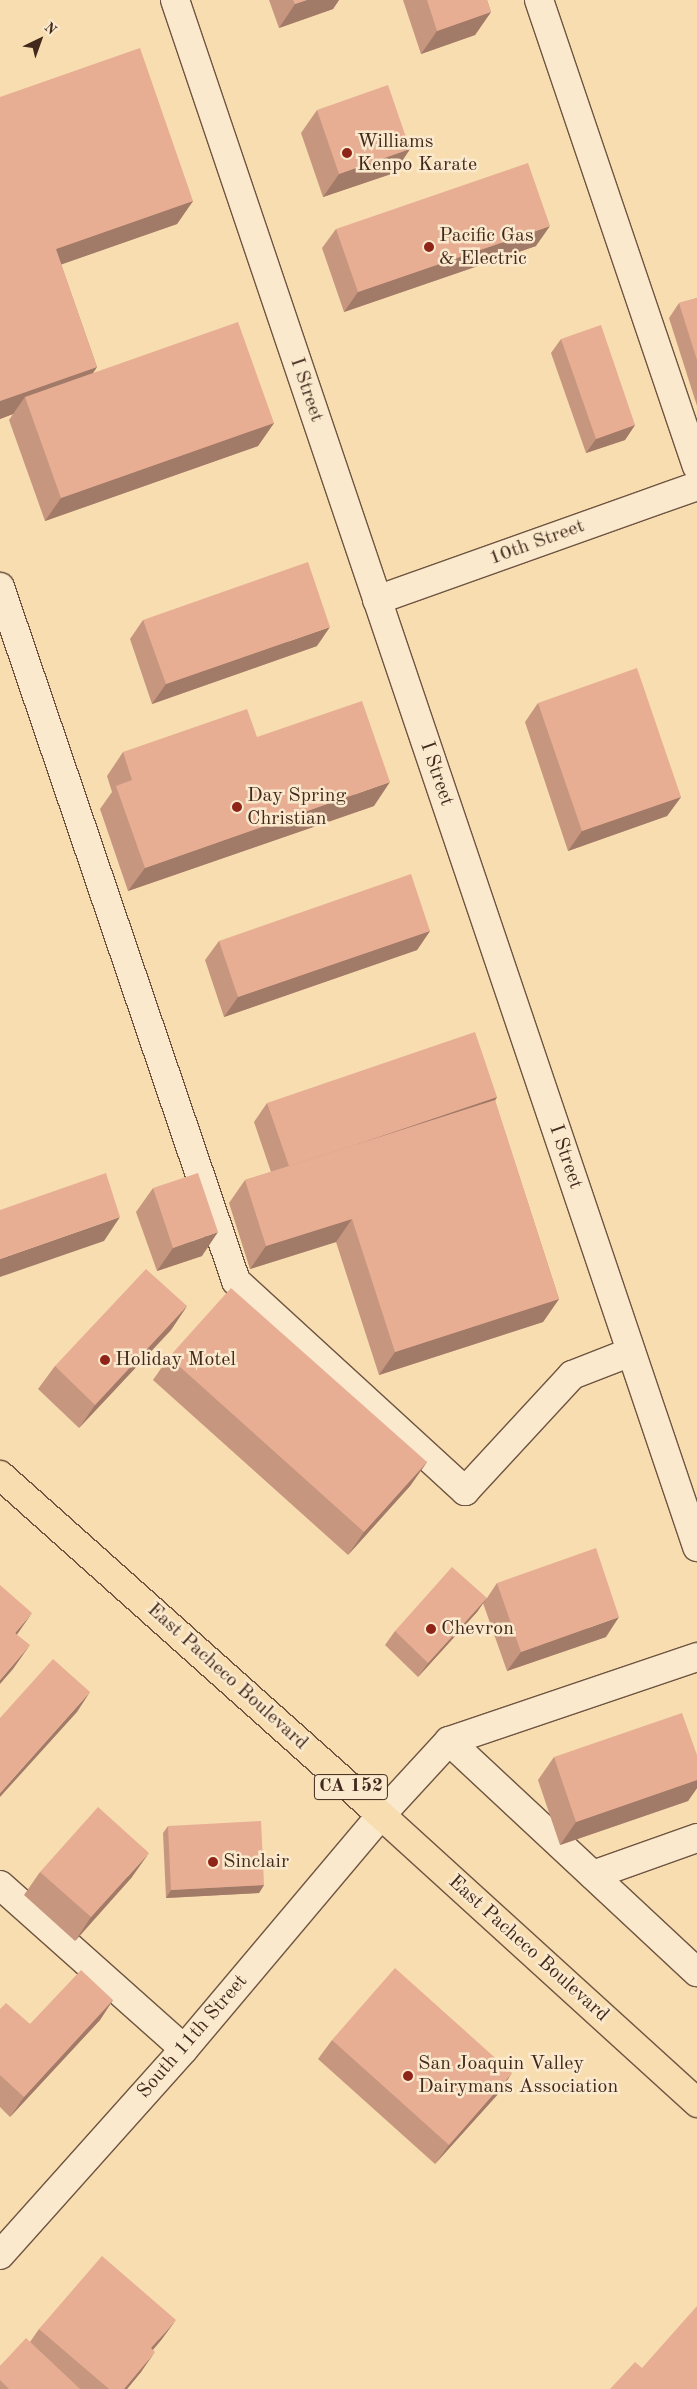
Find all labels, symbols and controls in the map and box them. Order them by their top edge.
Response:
north arrow [15,15,65,65]
text: N [41,20,59,38]
place label: Williams Kenpo Karate [357,130,477,177]
marker: Williams Kenpo Karate [341,147,353,159]
place label: Pacific Gas & Electric [439,224,534,271]
marker: Pacific Gas & Electric [423,241,435,253]
street label: I Street [284,355,328,425]
street label: 10th Street [486,515,588,571]
street label: I Street [414,739,458,809]
place label: Day Spring Christian [247,784,346,831]
marker: Day Spring Christian [231,801,243,813]
street label: I Street [543,1122,587,1192]
place label: Holiday Motel [115,1348,236,1372]
marker: Holiday Motel [99,1354,111,1366]
street label: East Pacheco Boulevard [142,1598,312,1756]
place label: Chevron [441,1617,514,1641]
marker: Chevron [425,1623,437,1635]
road number: CA 152 [314,1770,388,1804]
place label: Sinclair [223,1850,289,1874]
marker: Sinclair [207,1856,219,1868]
street label: East Pacheco Boulevard [443,1870,613,2028]
street label: South 11th Street [133,1970,253,2104]
place label: San Joaquin Valley Dairymans Association [418,2052,618,2099]
marker: San Joaquin Valley Dairymans Association [402,2070,414,2082]

